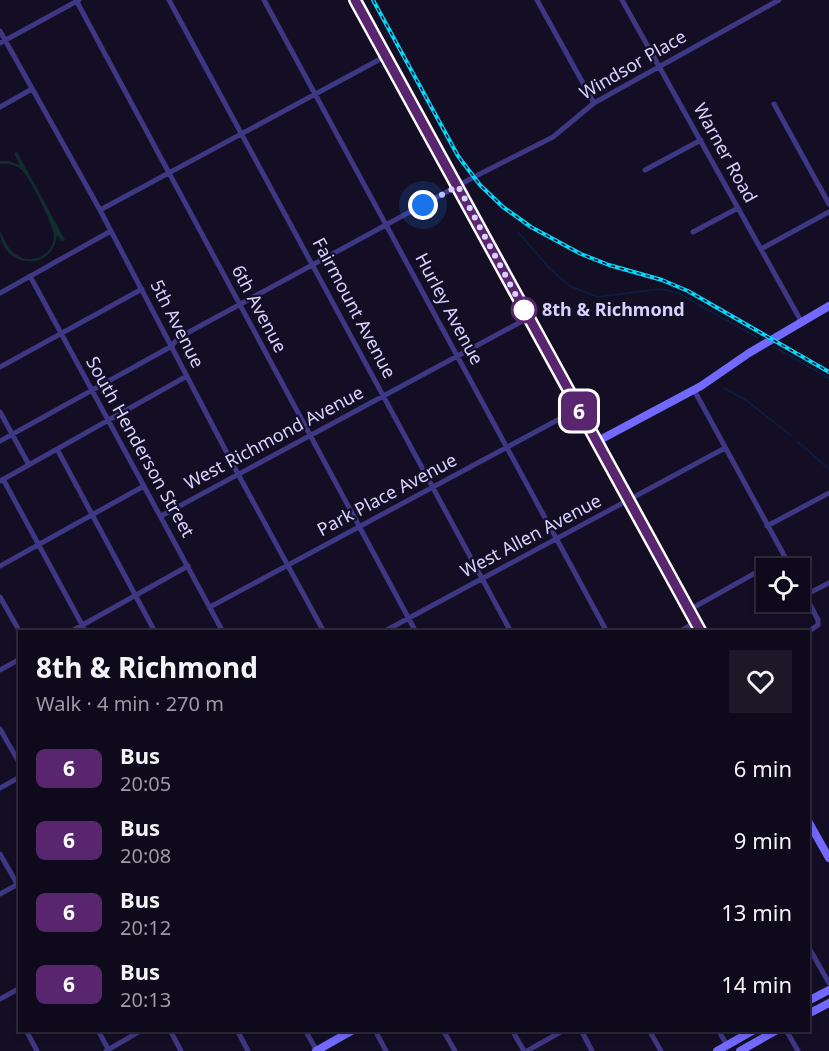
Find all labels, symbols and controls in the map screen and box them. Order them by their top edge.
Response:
street label: Windsor Place [575,24,690,104]
street label: Warner Road [689,98,763,207]
your location [408,190,438,220]
street label: Fairmount Avenue [308,233,402,382]
street label: Hurley Avenue [410,248,489,369]
street label: 6th Avenue [227,261,293,356]
street label: 5th Avenue [145,275,210,372]
marker: 8th & Richmond [511,297,537,323]
place label: 8th & Richmond [542,297,685,321]
street label: South Henderson Street [81,352,201,542]
street label: West Richmond Avenue [180,380,367,495]
line badge: 6 [560,392,598,430]
text: 6 [573,397,585,425]
street label: Park Place Avenue [312,447,461,541]
street label: West Allen Avenue [456,488,605,582]
map controls [756,558,810,612]
button: locate [756,558,810,612]
text: 8th & Richmond [36,648,258,686]
button: heart [729,650,792,713]
text: Walk · 4 min · 270 m [36,690,224,717]
text: Bus [120,740,160,770]
text: 6 min [734,753,792,783]
text: 6 [63,754,75,782]
text: 20:05 [120,770,171,797]
text: Bus [120,812,160,842]
text: 9 min [734,825,792,855]
text: 6 [63,826,75,854]
text: 20:08 [120,842,171,869]
text: Bus [120,884,160,914]
text: 13 min [721,897,792,927]
text: 6 [63,898,75,926]
text: 20:12 [120,914,171,941]
text: Bus [120,956,160,986]
text: 14 min [721,969,792,999]
text: 6 [63,970,75,998]
text: 20:13 [120,986,171,1013]

